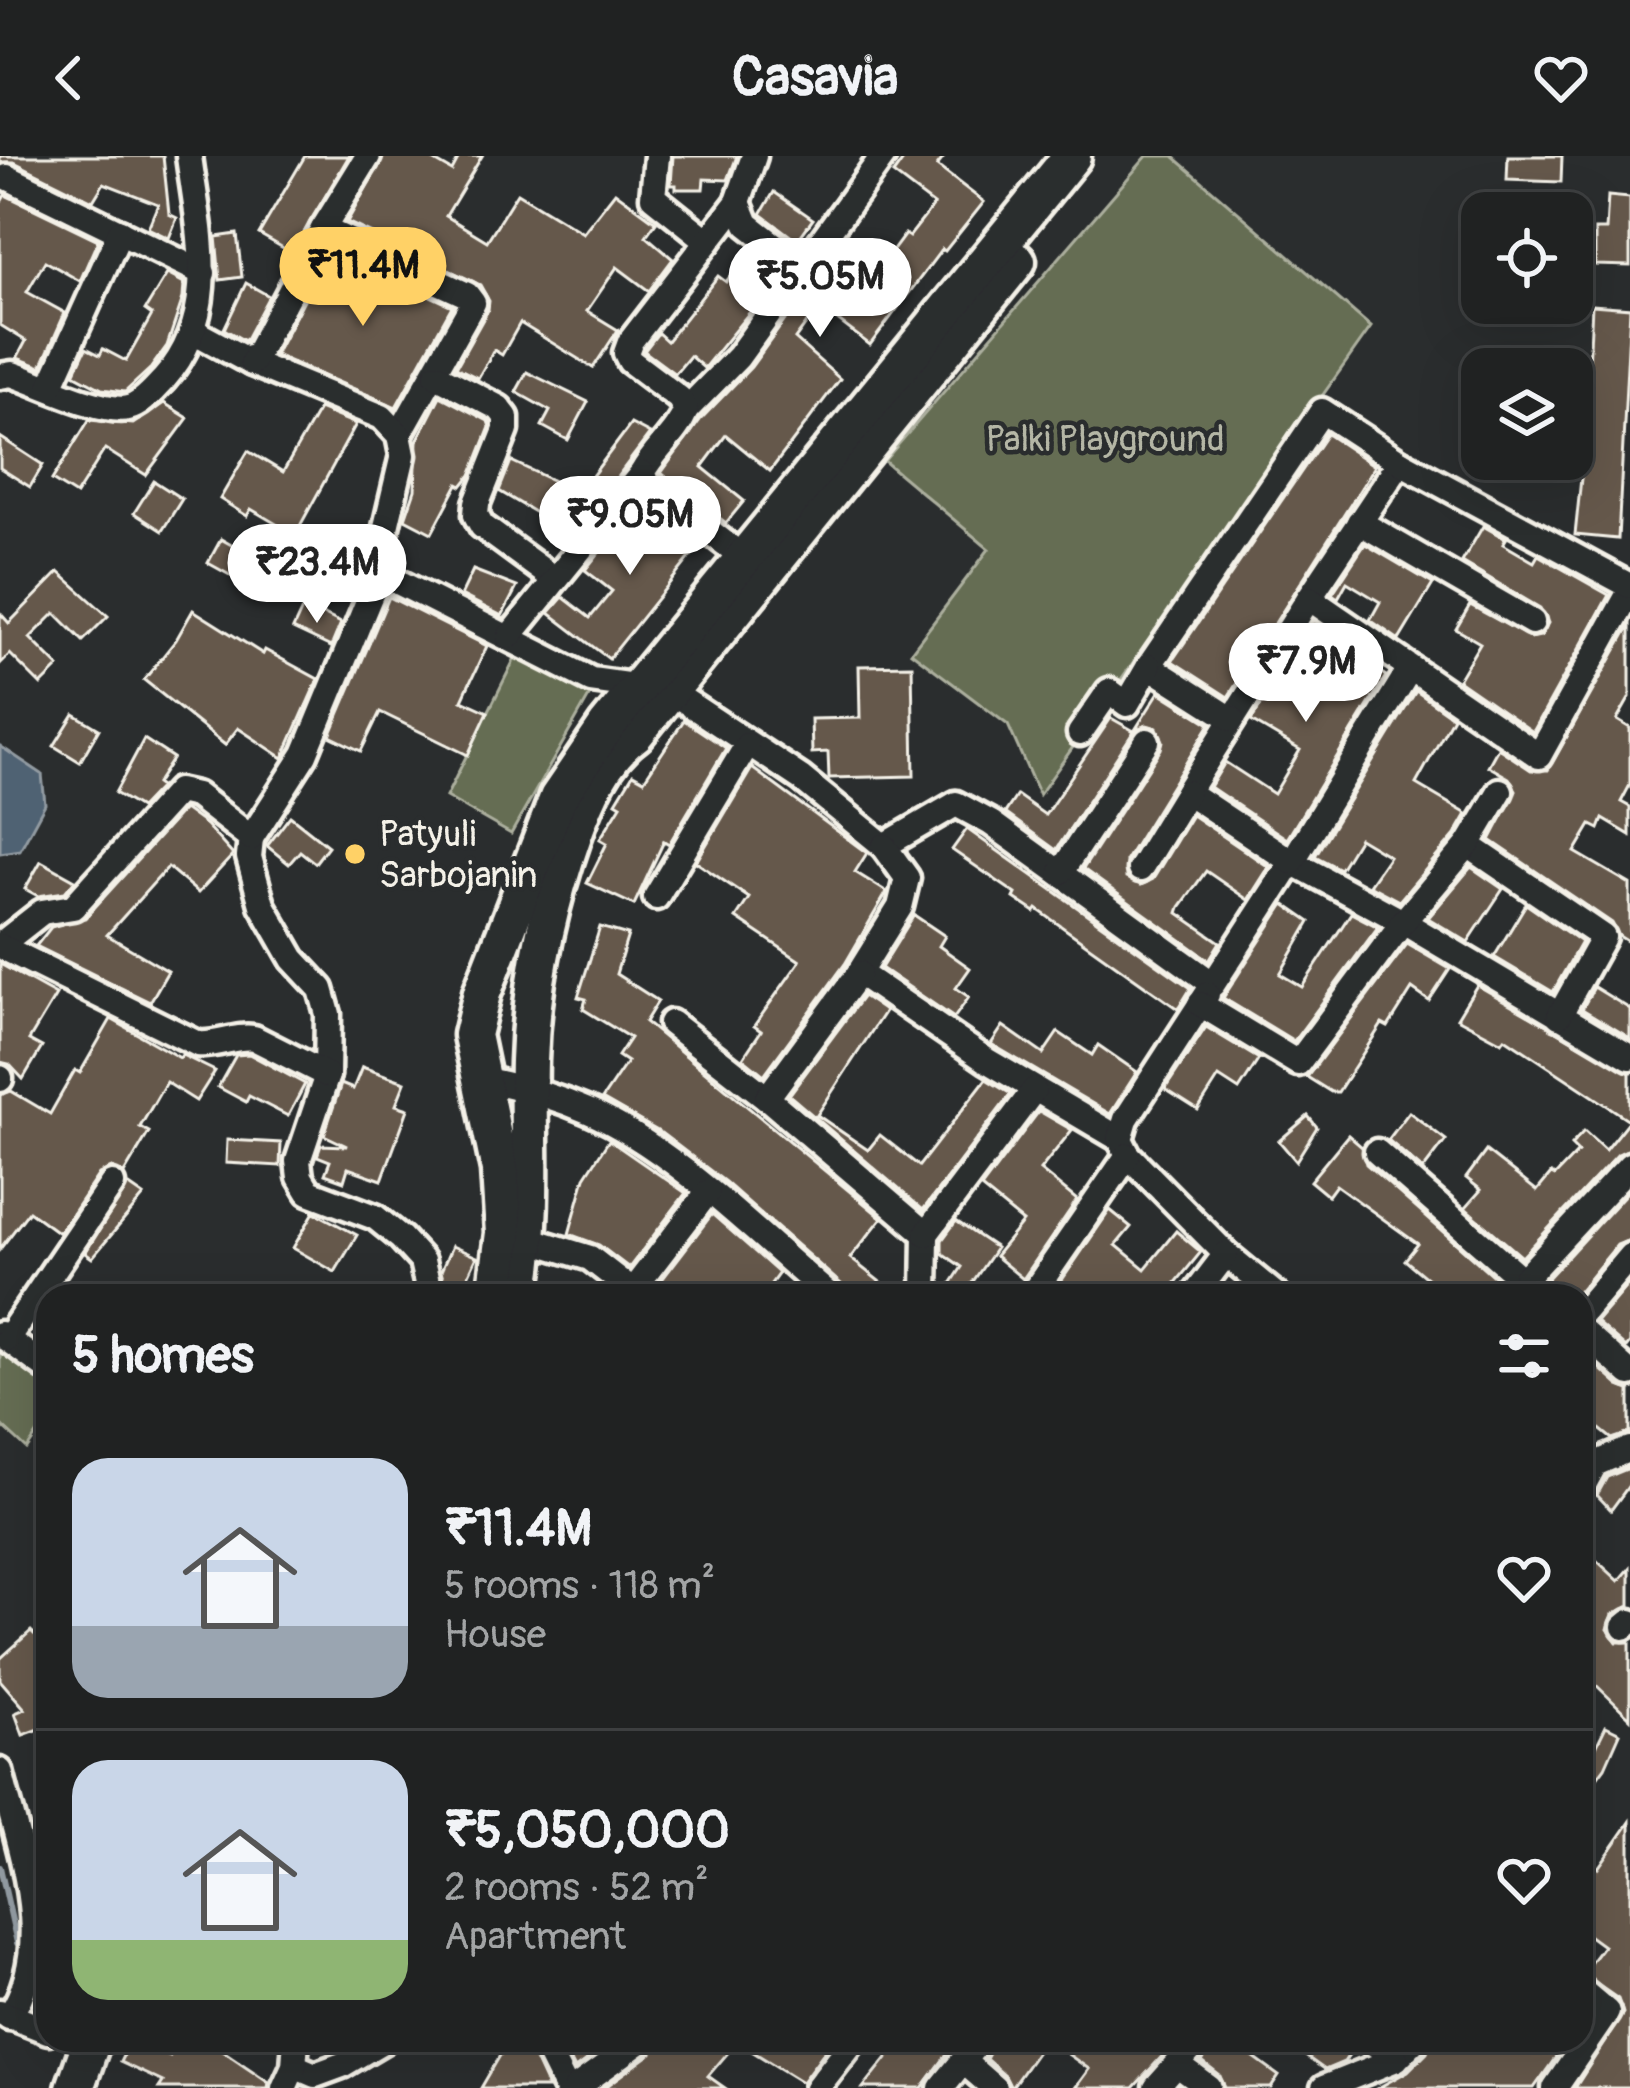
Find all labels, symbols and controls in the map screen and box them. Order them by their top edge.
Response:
text: Casavia [732,44,898,112]
icon: back [36,45,102,111]
icon: heart [1528,45,1594,111]
map controls [1461,192,1593,480]
button: locate [1461,192,1593,324]
pin: ₹11.4M [265,227,461,329]
pin: ₹5.05M [722,238,918,340]
text: ₹11.4M [306,241,420,290]
text: ₹5.05M [756,252,884,301]
button: layers [1461,348,1593,480]
park label: Palki Playground [985,417,1225,462]
pin: ₹9.05M [532,476,728,578]
text: ₹9.05M [566,490,694,539]
pin: ₹23.4M [219,524,415,626]
text: ₹23.4M [254,538,380,587]
pin: ₹7.9M [1222,623,1390,725]
text: ₹7.9M [1256,637,1356,686]
place label: Patyuli Sarbojanin [379,812,537,898]
marker: Patyuli Sarbojanin [342,841,368,867]
icon: filters [1491,1323,1557,1389]
text: 5 homes [72,1324,254,1388]
text: ₹11.4M [444,1497,592,1561]
icon: home [168,1506,312,1650]
icon: heart [1491,1545,1557,1611]
text: 5 rooms · 118 m² [444,1561,715,1610]
text: House [444,1610,546,1659]
text: ₹5,050,000 [444,1799,730,1863]
icon: home [168,1808,312,1952]
icon: heart [1491,1847,1557,1913]
text: 2 rooms · 52 m² [444,1863,709,1912]
text: Apartment [444,1912,626,1961]

